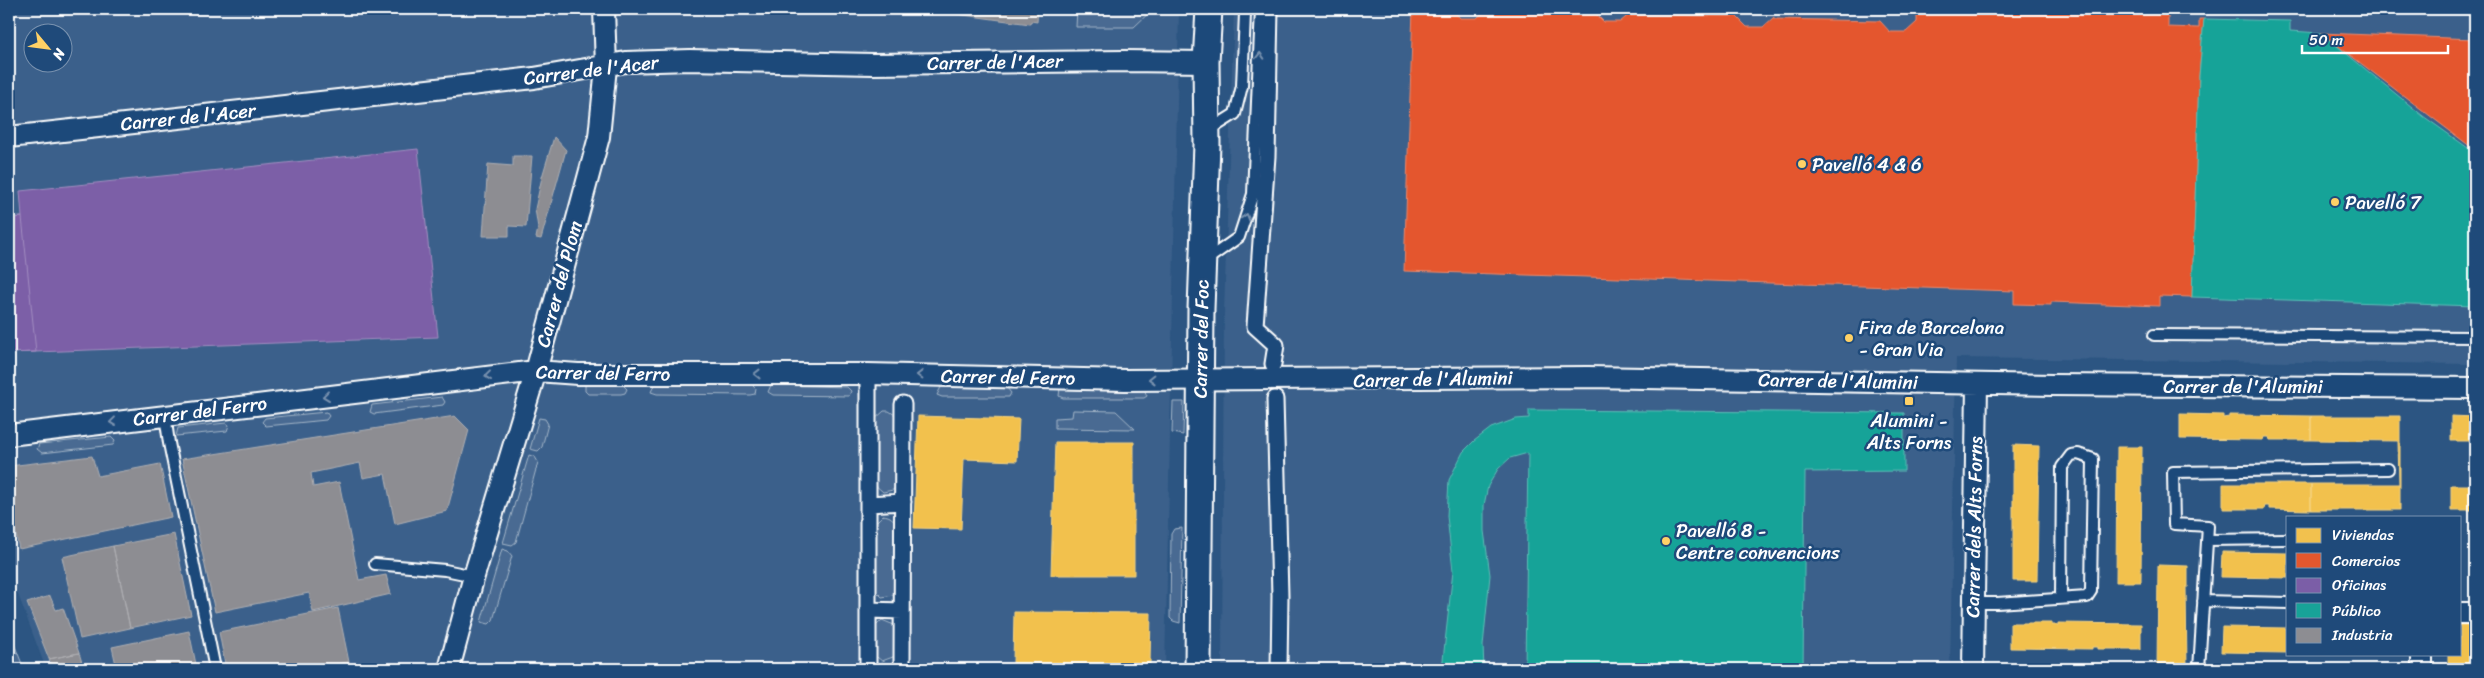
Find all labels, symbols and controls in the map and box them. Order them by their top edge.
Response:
north arrow [22,22,72,72]
scale bar [2302,22,2448,54]
text: 50 m [2309,27,2344,53]
text: N [46,43,73,65]
street label: Carrer de l'Acer [927,44,1064,80]
street label: Carrer de l'Acer [522,45,662,95]
one-way arrow [1255,51,1265,59]
street label: Carrer de l'Acer [119,93,258,140]
place label: Pavelló 4 & 6 [1812,148,1922,181]
marker: Pavelló 4 & 6 [1796,158,1808,170]
place label: Pavelló 7 [2345,186,2422,219]
marker: Pavelló 7 [2329,196,2341,208]
one-way arrow [1240,213,1250,221]
street label: Carrer del Plom [526,216,592,351]
street label: Carrer del Foc [1183,279,1219,399]
place label: Fira de Barcelona - Gran Via [1859,311,2005,366]
marker: Fira de Barcelona - Gran Via [1843,332,1855,344]
street label: Carrer del Ferro [536,355,671,391]
street label: Carrer del Ferro [941,359,1076,395]
street label: Carrer de l'Alumini [1353,361,1514,397]
street label: Carrer de l'Alumini [1758,363,1919,399]
one-way arrow [753,369,761,379]
one-way arrow [483,370,491,381]
one-way arrow [916,370,924,380]
street label: Carrer de l'Alumini [2163,370,2324,403]
one-way arrow [1148,374,1156,384]
street label: Carrer del Ferro [131,386,269,436]
one-way arrow [322,390,330,401]
marker: Alumini - Alts Forns [1903,395,1915,407]
place label: Alumini - Alts Forns [1866,404,1952,459]
one-way arrow [109,416,117,427]
street label: Carrer dels Alts Forns [1956,436,1992,618]
place label: Pavelló 8 - Centre convencions [1676,514,1840,569]
legend [2286,516,2462,656]
text: Viviendas [2332,522,2394,548]
marker: Pavelló 8 - Centre convencions [1660,535,1672,547]
text: Comercios [2332,548,2401,574]
text: Oficinas [2332,572,2387,598]
text: Público [2332,598,2381,624]
text: Industria [2331,622,2393,648]

